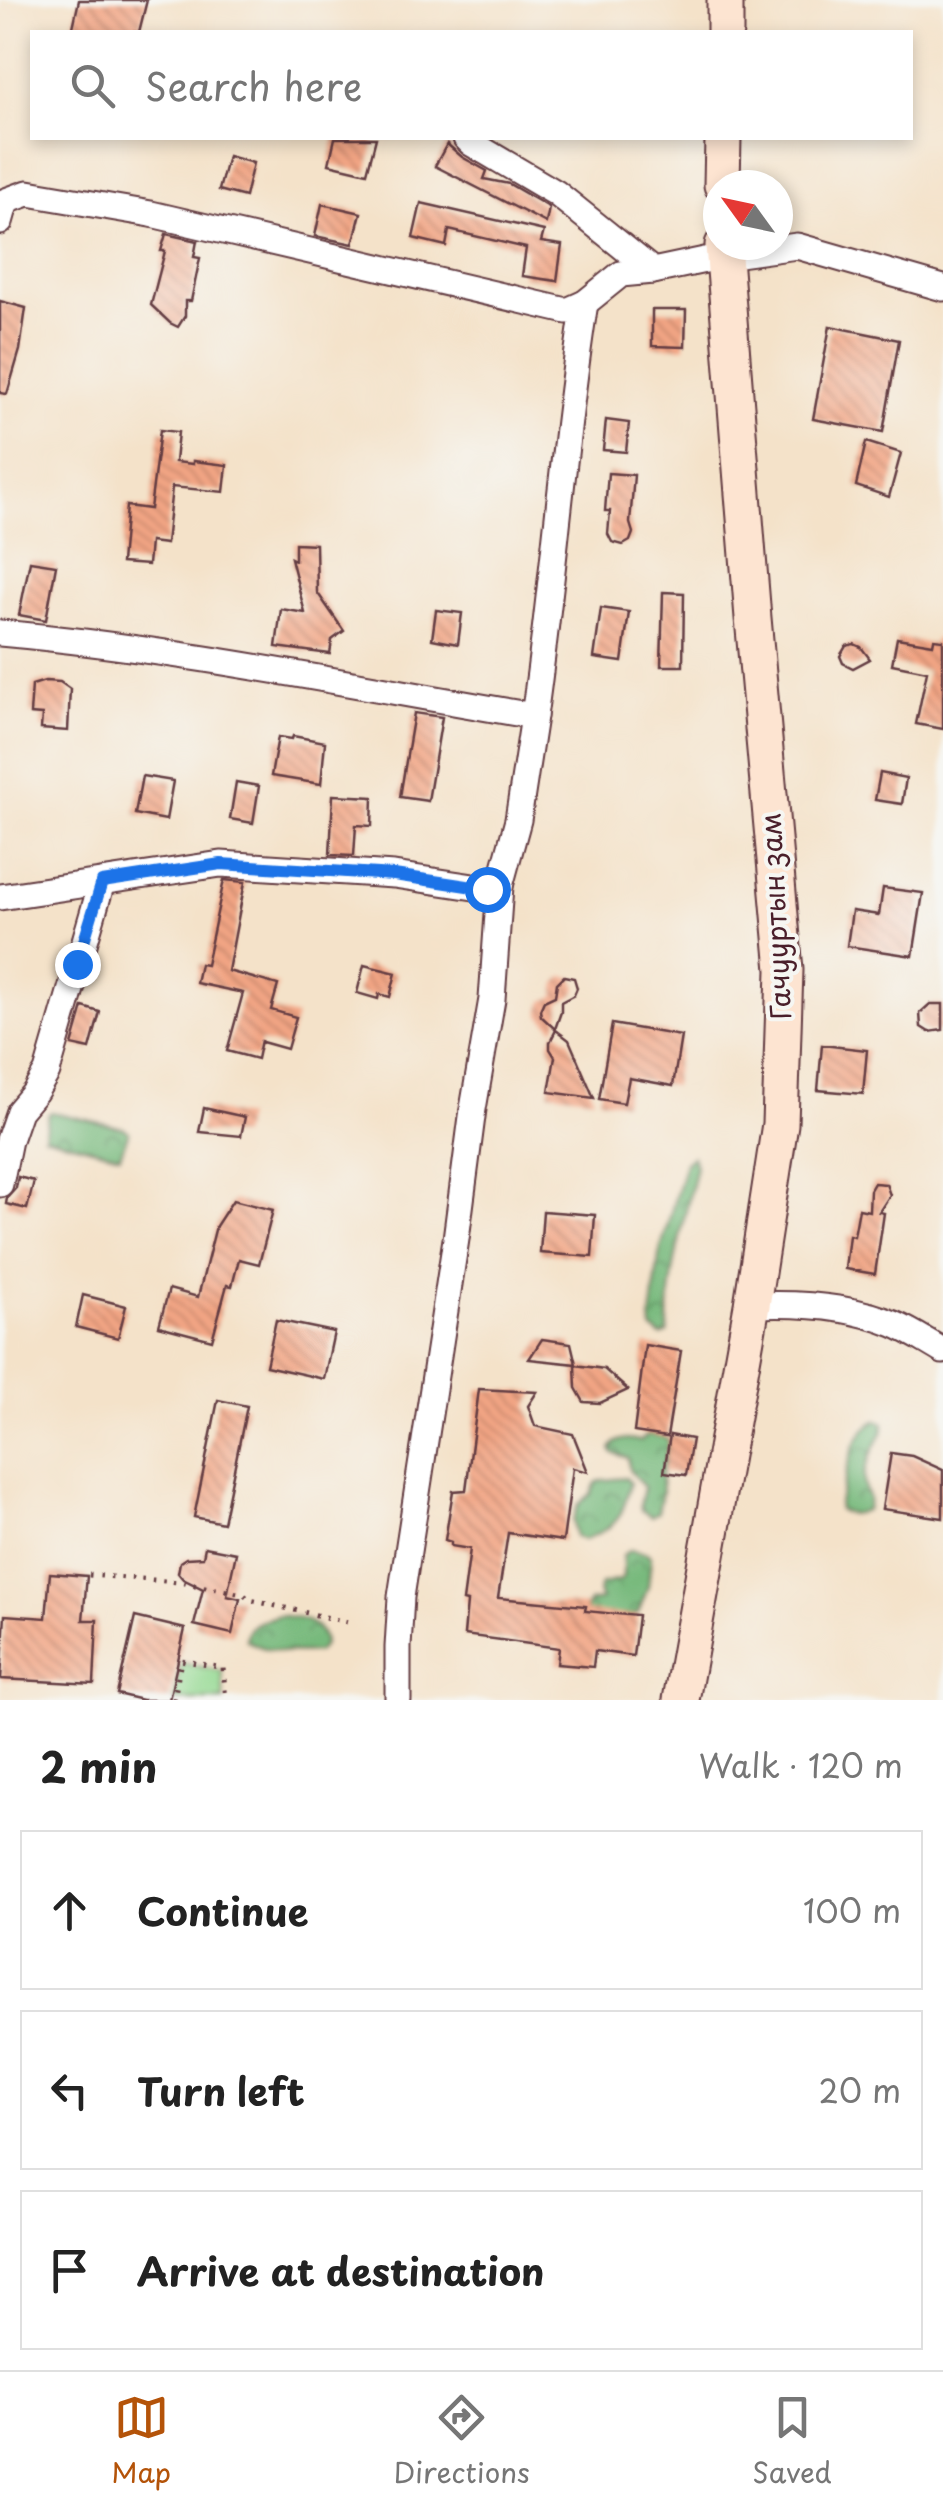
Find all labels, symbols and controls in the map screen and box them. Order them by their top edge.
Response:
search box [30,30,913,140]
text: Search here [145,57,362,114]
icon: search [65,58,120,113]
north arrow [703,170,793,260]
street label: Гачууртын зам [748,811,801,1021]
route start [465,867,511,913]
route end [55,942,101,988]
text: 2 min [40,1734,157,1797]
text: Walk · 120 m [699,1741,903,1789]
text: Continue [137,1882,308,1939]
icon: ahead [42,1883,97,1938]
text: 100 m [803,1886,901,1934]
text: Turn left [137,2062,305,2119]
icon: left [42,2063,97,2118]
text: 20 m [819,2066,901,2114]
text: Arrive at destination [137,2242,545,2299]
icon: arrive [42,2243,97,2298]
tab: Map [111,2390,171,2493]
tab: Directions [394,2390,530,2493]
tab: Saved [752,2390,832,2493]

